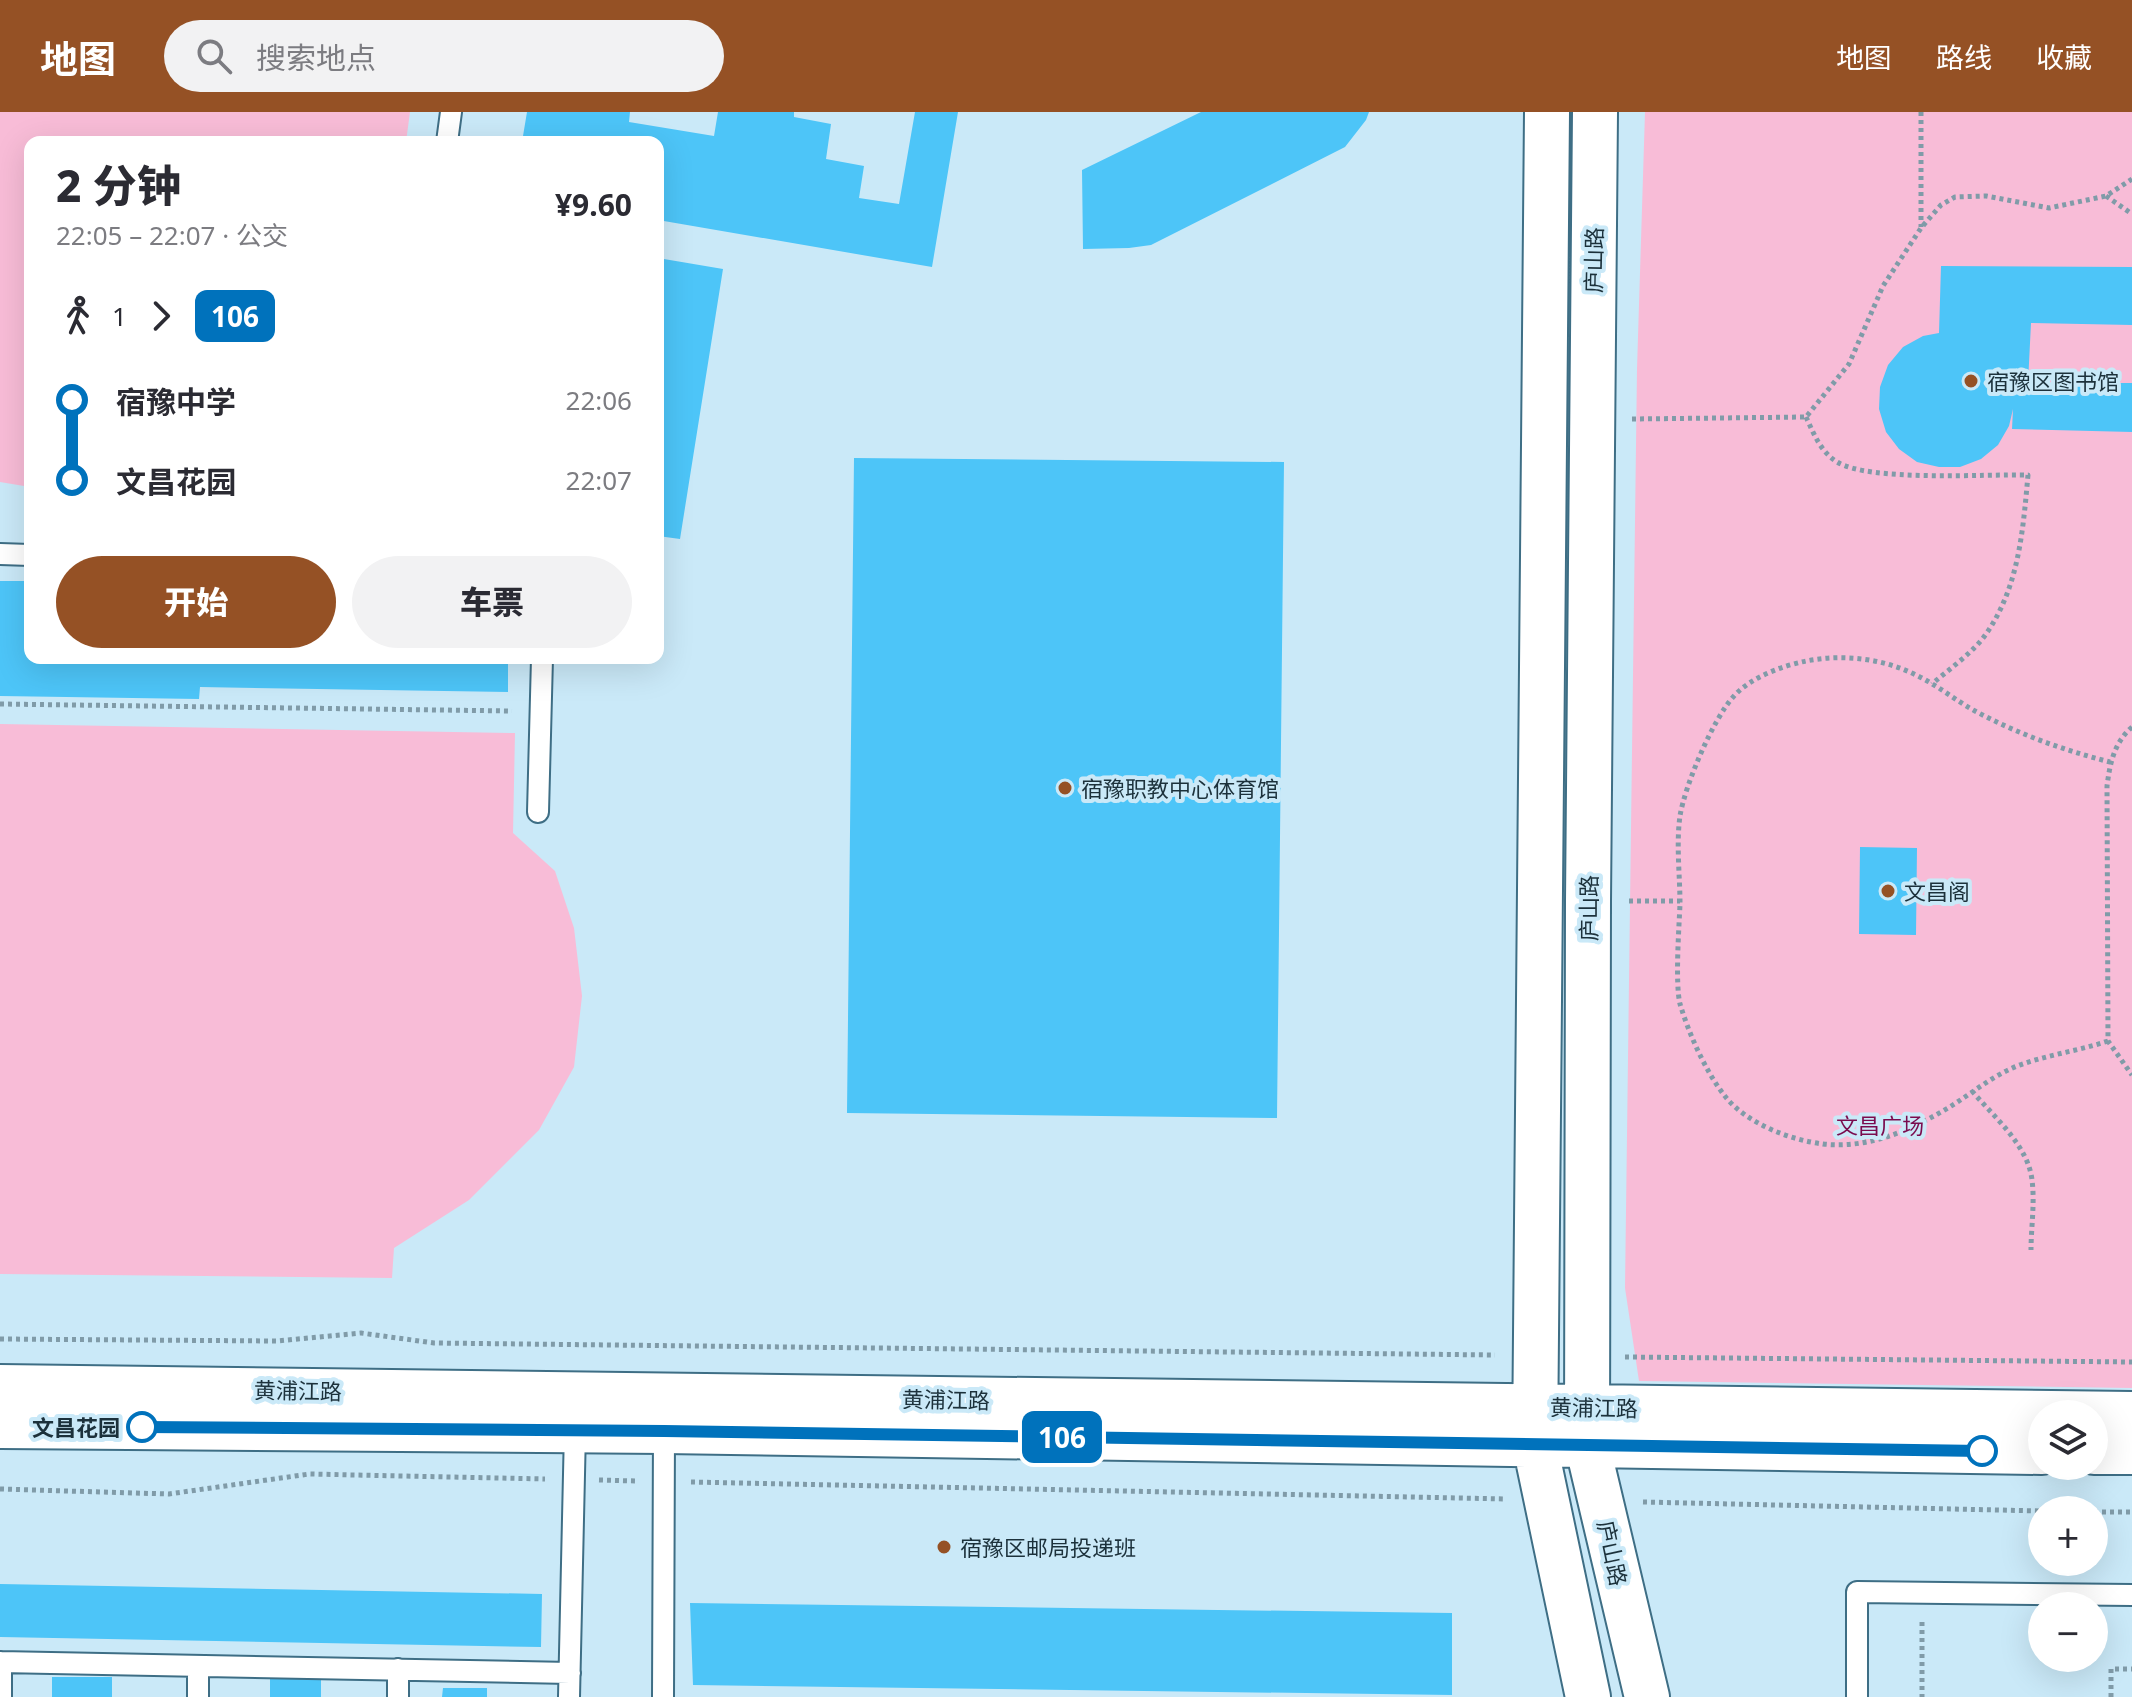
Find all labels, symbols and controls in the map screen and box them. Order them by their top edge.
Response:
search box [164,20,724,92]
text: 地图 [40,32,116,84]
icon: search [192,34,236,78]
text: 搜索地点 [256,37,376,78]
text: 地图 [1836,38,1892,76]
text: 路线 [1936,38,1992,76]
text: 收藏 [2036,38,2092,76]
text: 2 分钟 [56,155,181,215]
text: ¥9.60 [555,184,632,225]
text: 22:05 – 22:07 · 公交 [56,217,288,253]
street label: 庐山路 [1577,227,1609,293]
icon: walk [56,294,100,338]
icon: forward [139,294,183,338]
text: 106 [211,297,259,335]
text: 1 [112,298,127,334]
place label: 宿豫区图书馆 [1987,366,2119,396]
marker: 宿豫区图书馆 [1962,372,1980,390]
text: 宿豫中学 [116,381,236,422]
text: 22:06 [566,382,632,418]
text: 文昌花园 [116,461,236,502]
text: 22:07 [566,462,632,498]
button: 开始 [56,556,336,648]
button: 车票 [352,556,632,648]
place label: 宿豫职教中心体育馆 [1081,773,1279,803]
marker: 宿豫职教中心体育馆 [1056,779,1074,797]
street label: 庐山路 [1573,875,1603,941]
place label: 文昌阁 [1904,876,1970,906]
marker: 文昌阁 [1879,882,1897,900]
park label: 文昌广场 [1836,1110,1924,1140]
street label: 黄浦江路 [254,1374,342,1406]
street label: 黄浦江路 [902,1383,990,1415]
street label: 黄浦江路 [1550,1391,1638,1423]
map controls [2028,1400,2108,1672]
button: layers [2028,1400,2108,1480]
line badge: 106 [1016,1411,1108,1463]
place label: 文昌花园 [32,1412,120,1442]
marker: 文昌花园 [127,1412,157,1442]
text: 106 [1038,1418,1086,1456]
unlabelled marker [1967,1436,1997,1466]
button: + [2028,1496,2108,1576]
street label: 庐山路 [1591,1518,1635,1588]
place label: 宿豫区邮局投递班 [960,1532,1136,1562]
marker: 宿豫区邮局投递班 [935,1538,953,1556]
button: − [2028,1592,2108,1672]

